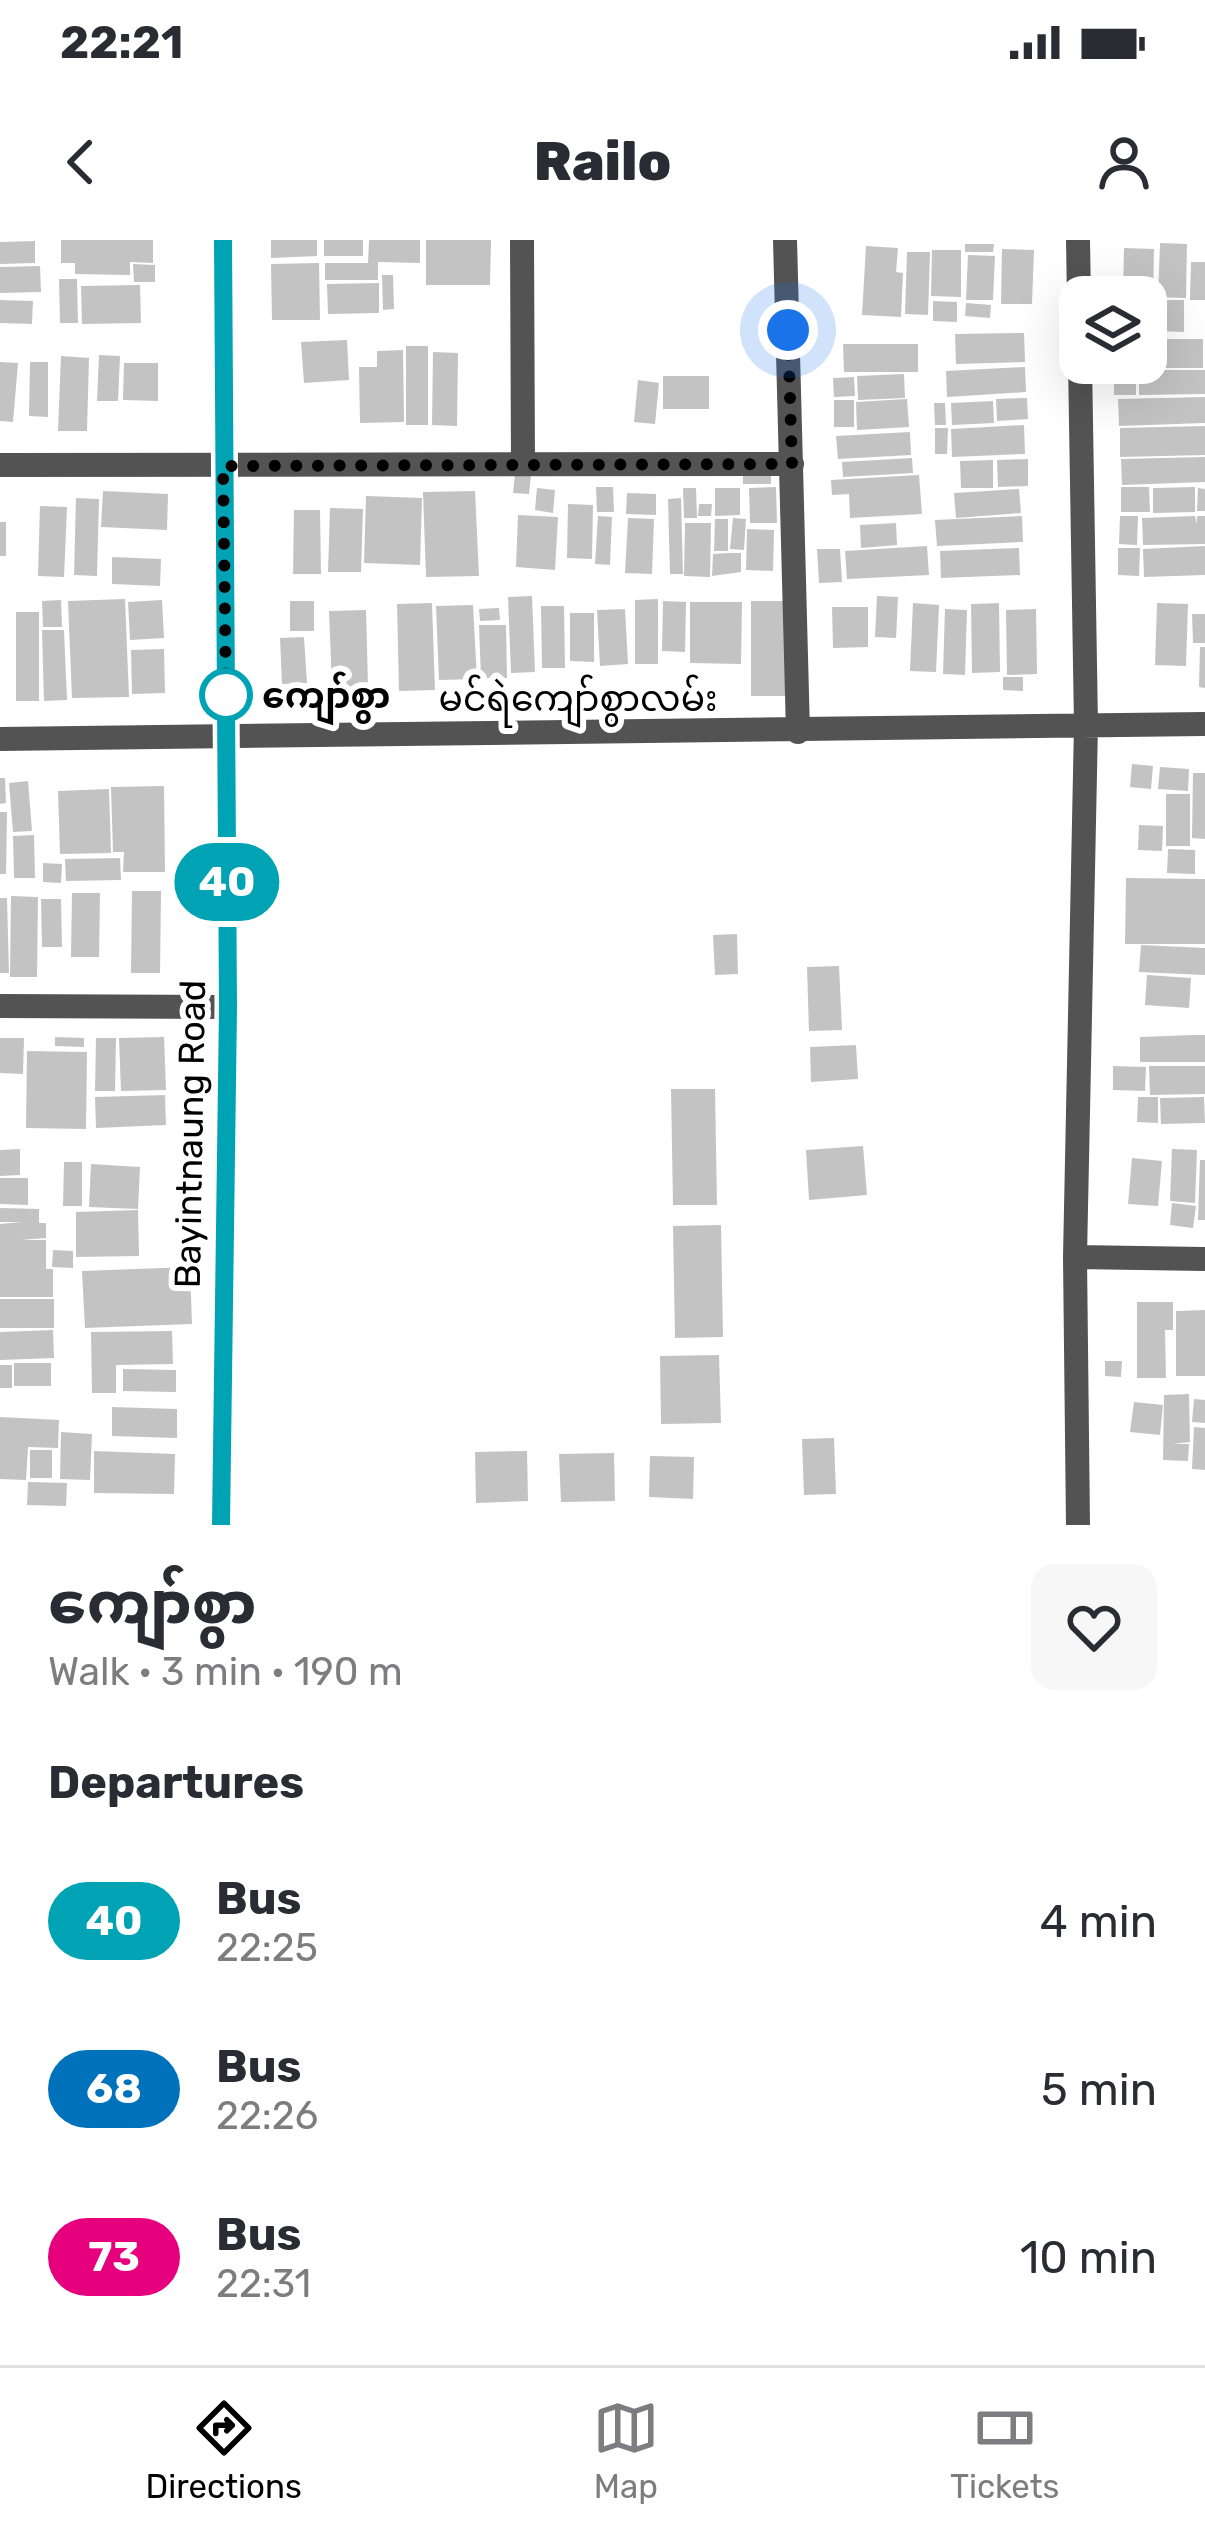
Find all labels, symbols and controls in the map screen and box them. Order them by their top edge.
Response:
text: 22:21 [60,16,183,69]
icon: back [48,129,114,195]
icon: person [1091,129,1157,195]
text: Railo [534,130,671,194]
map controls [1059,276,1167,384]
button: layers [1059,276,1167,384]
your location [758,300,818,360]
marker: ကျော်စွာ [201,670,251,720]
place label: ကျော်စွာ [262,671,390,726]
street label: မင်ရဲကျော်စွာလမ်း [439,674,717,728]
line badge: 40 [173,843,281,921]
text: 40 [198,857,256,907]
street label: Bayintnaung Road [166,979,214,1289]
button: heart [1031,1564,1157,1690]
text: ကျော်စွာ [48,1570,257,1637]
text: Walk · 3 min · 190 m [48,1649,403,1695]
text: Departures [48,1756,304,1809]
text: Bus [216,1872,301,1925]
text: 4 min [1040,1895,1157,1948]
text: 40 [85,1896,143,1946]
text: 22:25 [216,1925,318,1971]
text: Bus [216,2040,301,2093]
text: 5 min [1041,2063,1157,2116]
text: 68 [86,2064,142,2114]
text: 22:26 [216,2093,318,2139]
text: Bus [216,2208,301,2261]
text: 10 min [1020,2231,1157,2284]
text: 73 [88,2232,140,2282]
text: 22:31 [216,2261,311,2307]
tab: Directions [146,2395,302,2506]
tab: Map [593,2395,659,2506]
tab: Tickets [950,2395,1059,2506]

